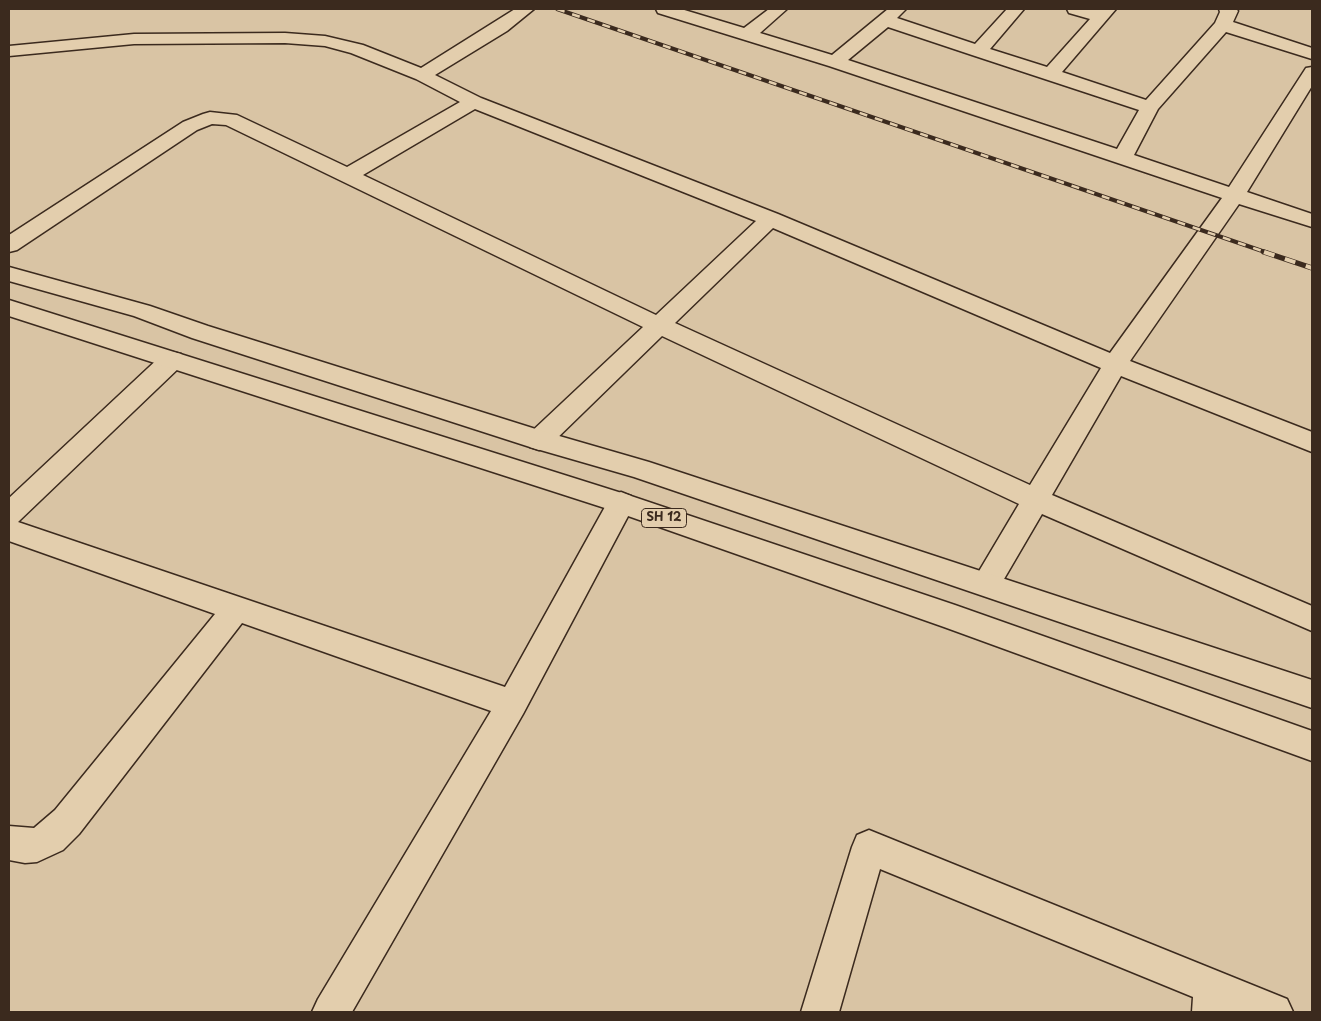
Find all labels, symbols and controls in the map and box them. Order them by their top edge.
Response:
road number: SH 12 [642,508,686,528]

